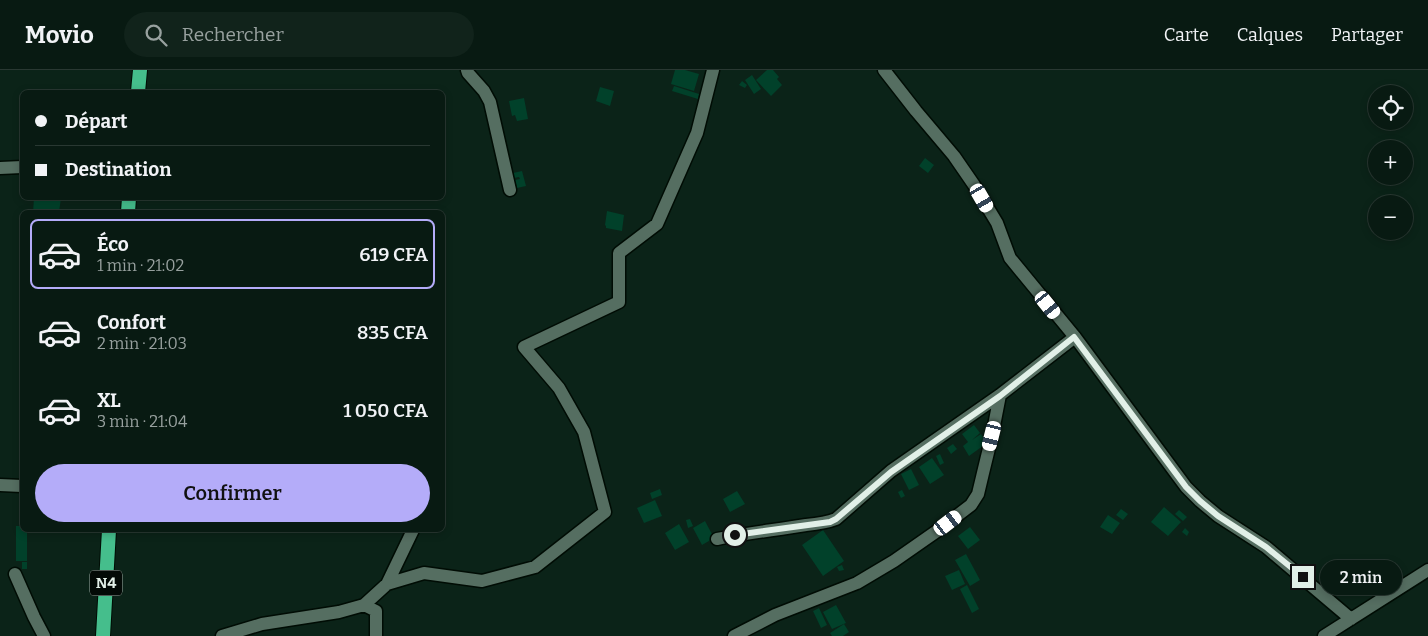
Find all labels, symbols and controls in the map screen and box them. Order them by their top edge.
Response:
search box [124,12,474,57]
text: Movio [25,21,94,49]
icon: search [142,21,170,49]
text: Rechercher [182,23,284,46]
text: Carte [1164,24,1209,46]
text: Calques [1237,24,1303,46]
text: Partager [1331,24,1403,46]
map controls [1368,85,1413,240]
button: locate [1368,85,1413,130]
text: Départ [65,110,128,133]
button: + [1368,140,1413,185]
text: Destination [65,158,171,181]
car [968,181,995,215]
button: − [1368,195,1413,240]
icon: car [37,232,82,277]
text: Éco [97,233,129,256]
text: 619 CFA [359,243,428,266]
text: 1 min · 21:02 [97,256,184,275]
car [1032,289,1063,321]
icon: car [37,310,82,355]
text: Confort [97,311,166,334]
text: 835 CFA [357,321,428,344]
text: 2 min · 21:03 [97,334,187,353]
icon: car [37,388,82,433]
text: XL [97,389,121,412]
text: 1 050 CFA [343,399,428,422]
text: 3 min · 21:04 [97,412,187,431]
car [981,420,1002,452]
button: Confirmer [35,464,430,522]
car [931,508,964,538]
route start [724,524,746,546]
callout: 2 min [1320,560,1403,594]
route end [1292,566,1314,588]
text: 2 min [1340,568,1382,587]
road number: N4 [90,570,122,596]

